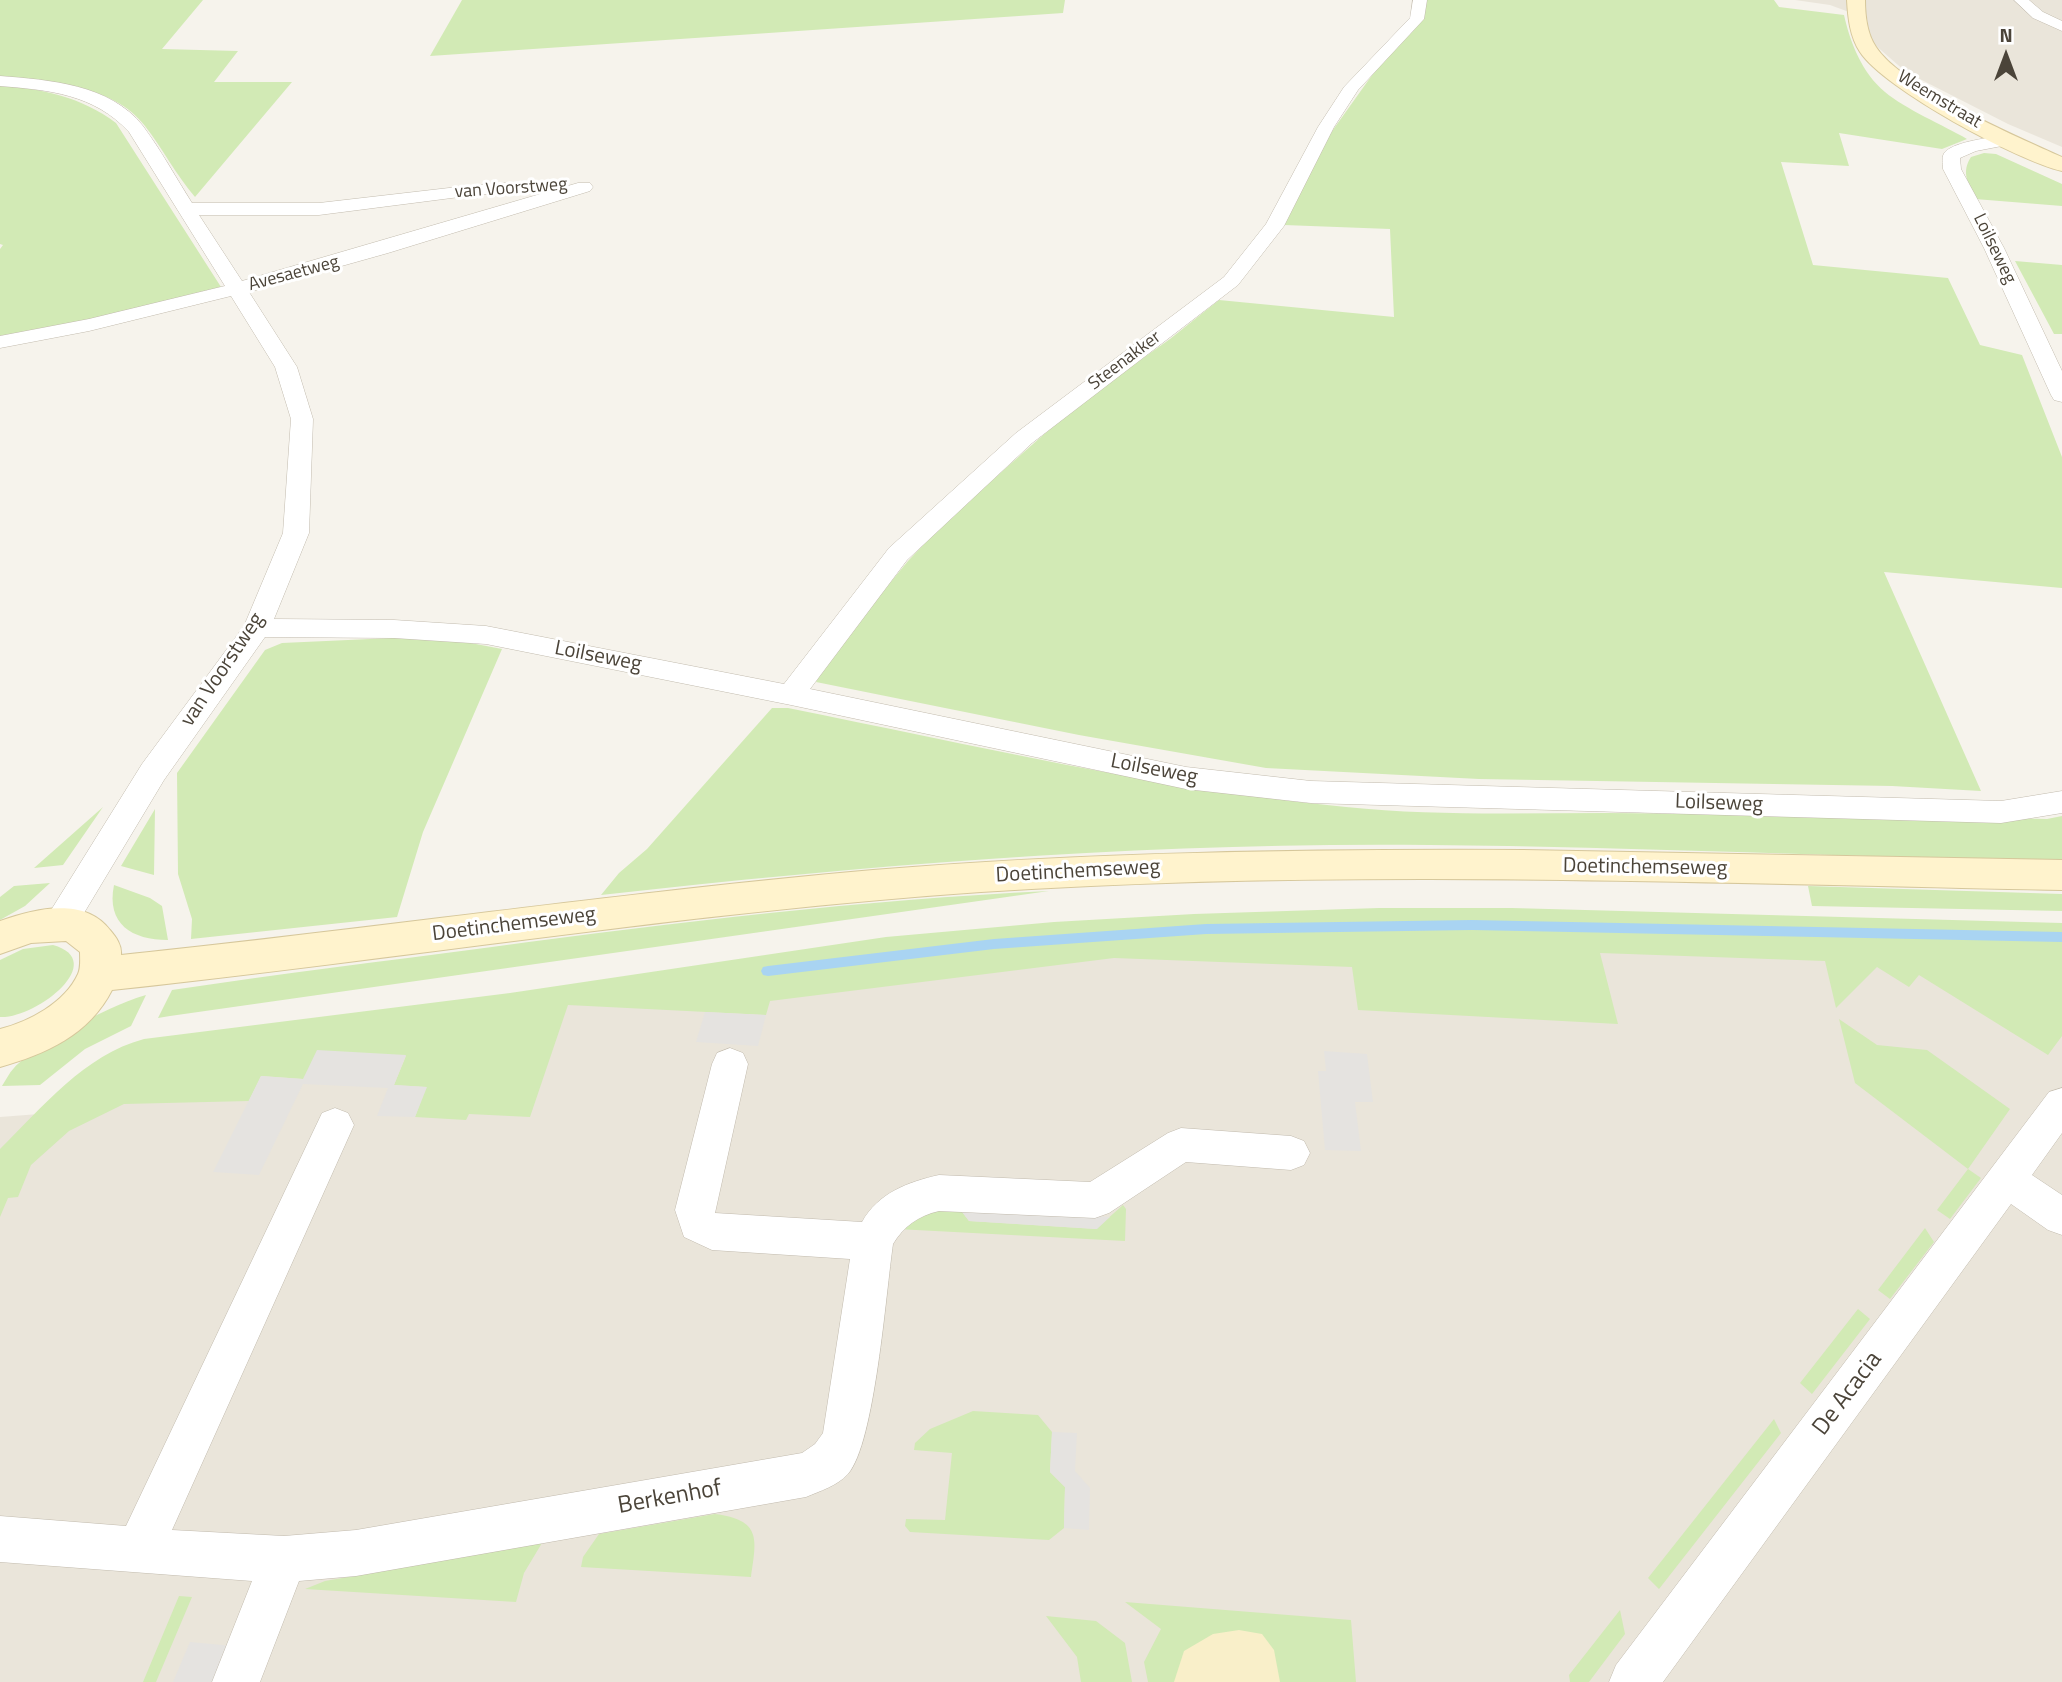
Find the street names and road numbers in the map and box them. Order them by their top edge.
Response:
street label: Weemstraat [1893,67,1985,133]
street label: van Voorstweg [454,174,568,204]
street label: Loilseweg [1968,210,2020,288]
street label: Avesaetweg [246,252,342,296]
street label: Steenakker [1085,327,1165,395]
street label: van Voorstweg [176,608,270,732]
street label: Loilseweg [552,636,644,678]
street label: Loilseweg [1108,749,1200,791]
street label: Loilseweg [1675,790,1763,818]
street label: Doetinchemseweg [1563,854,1727,882]
street label: Doetinchemseweg [995,855,1161,889]
street label: Doetinchemseweg [431,902,597,948]
street label: De Acacia [1807,1346,1889,1442]
street label: Berkenhof [616,1475,724,1521]

